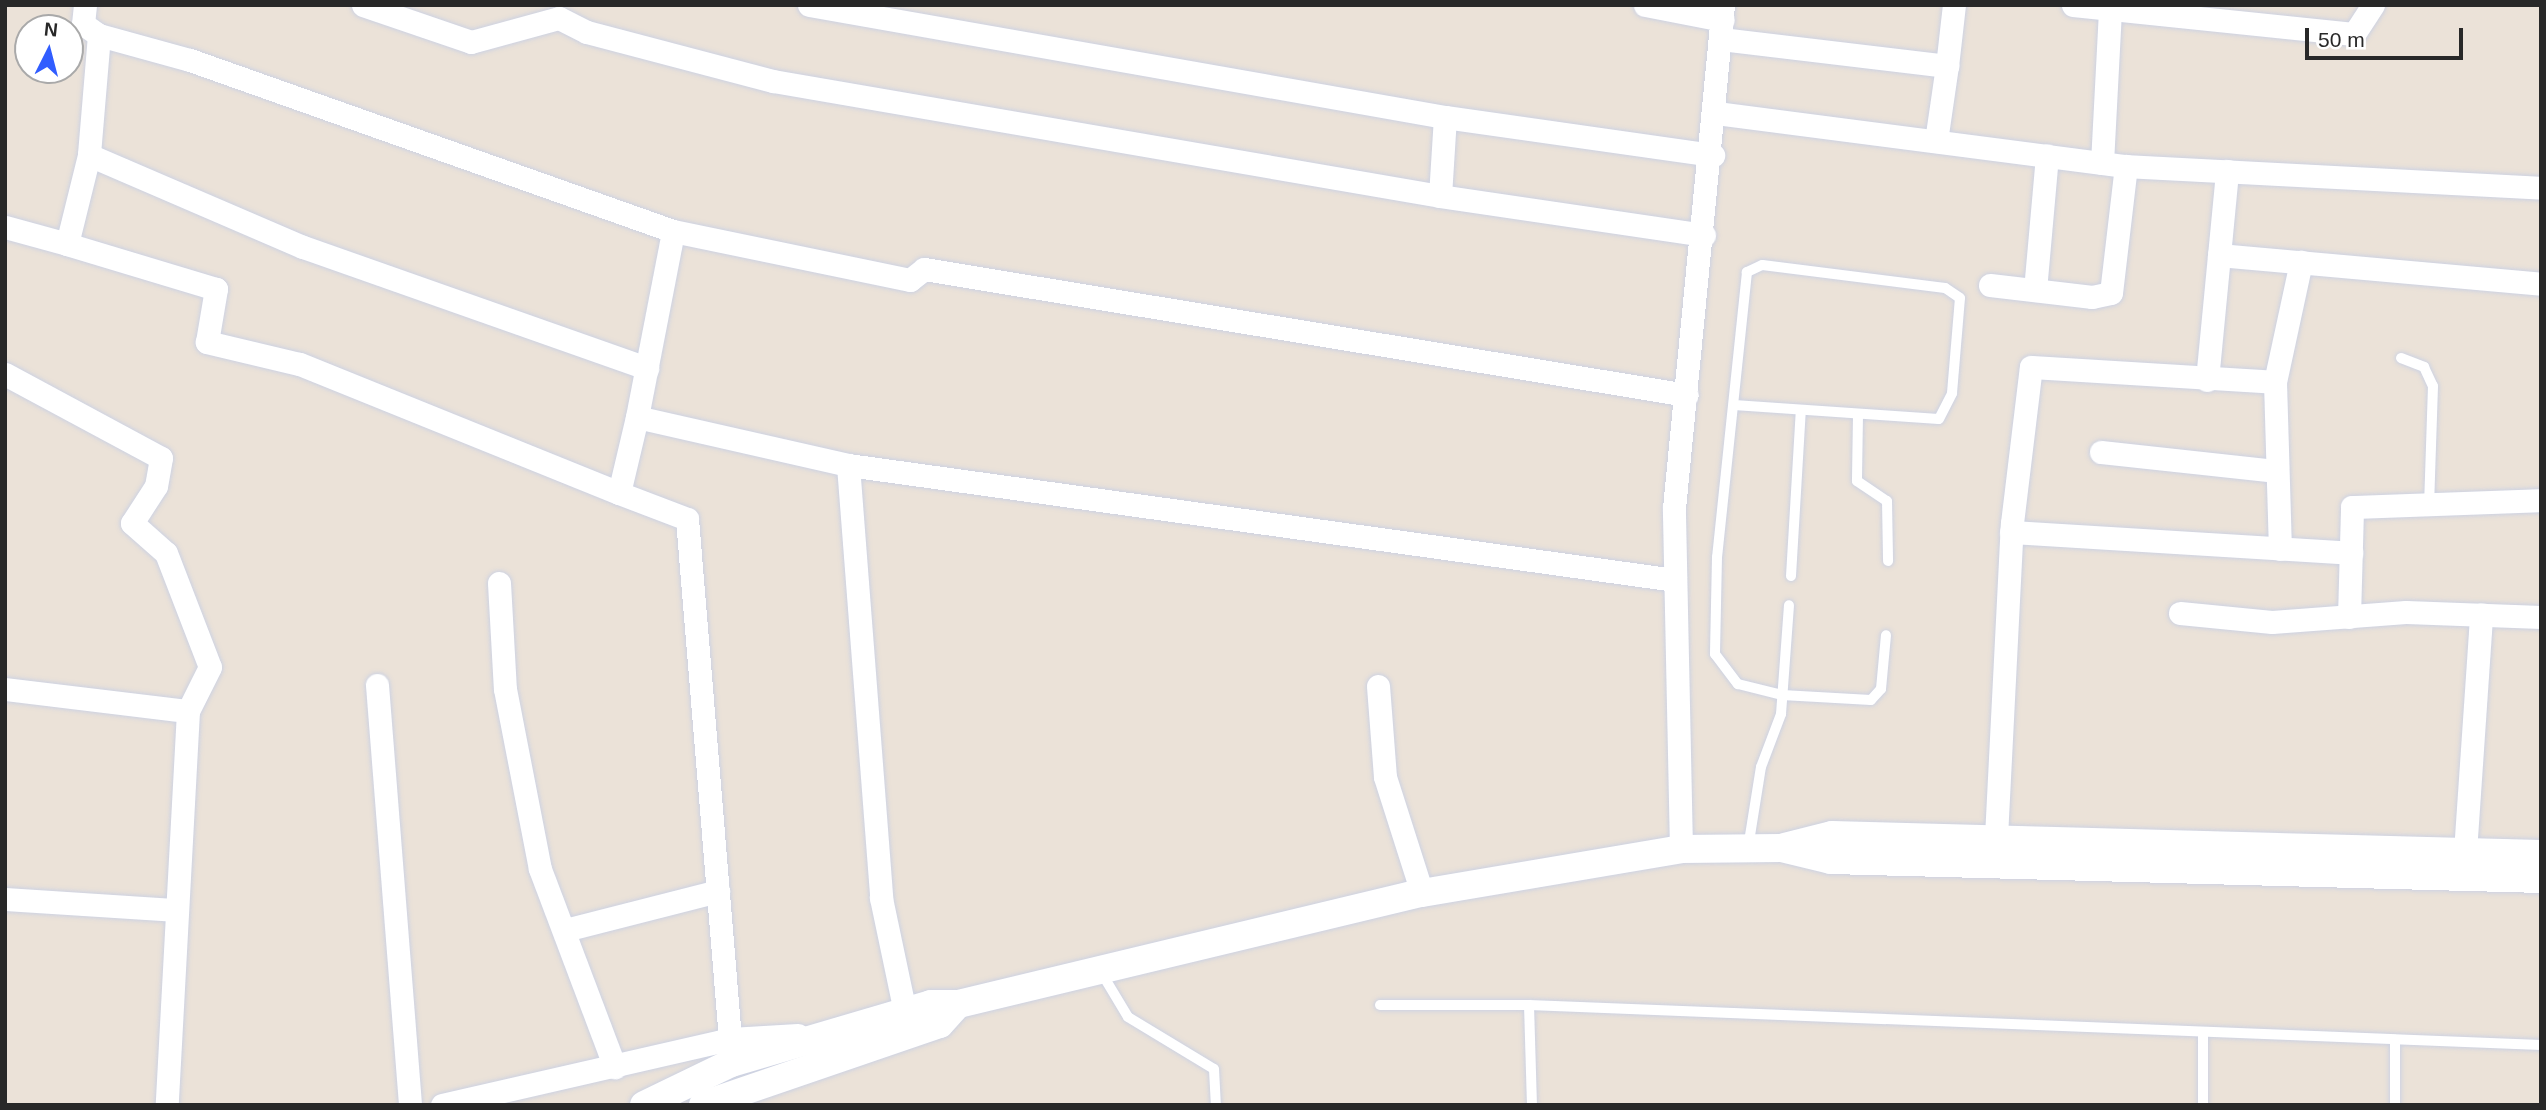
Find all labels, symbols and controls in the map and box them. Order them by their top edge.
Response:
north arrow [14,14,84,84]
scale bar [2308,14,2466,58]
text: N [43,18,59,41]
text: 50 m [2318,28,2365,51]

